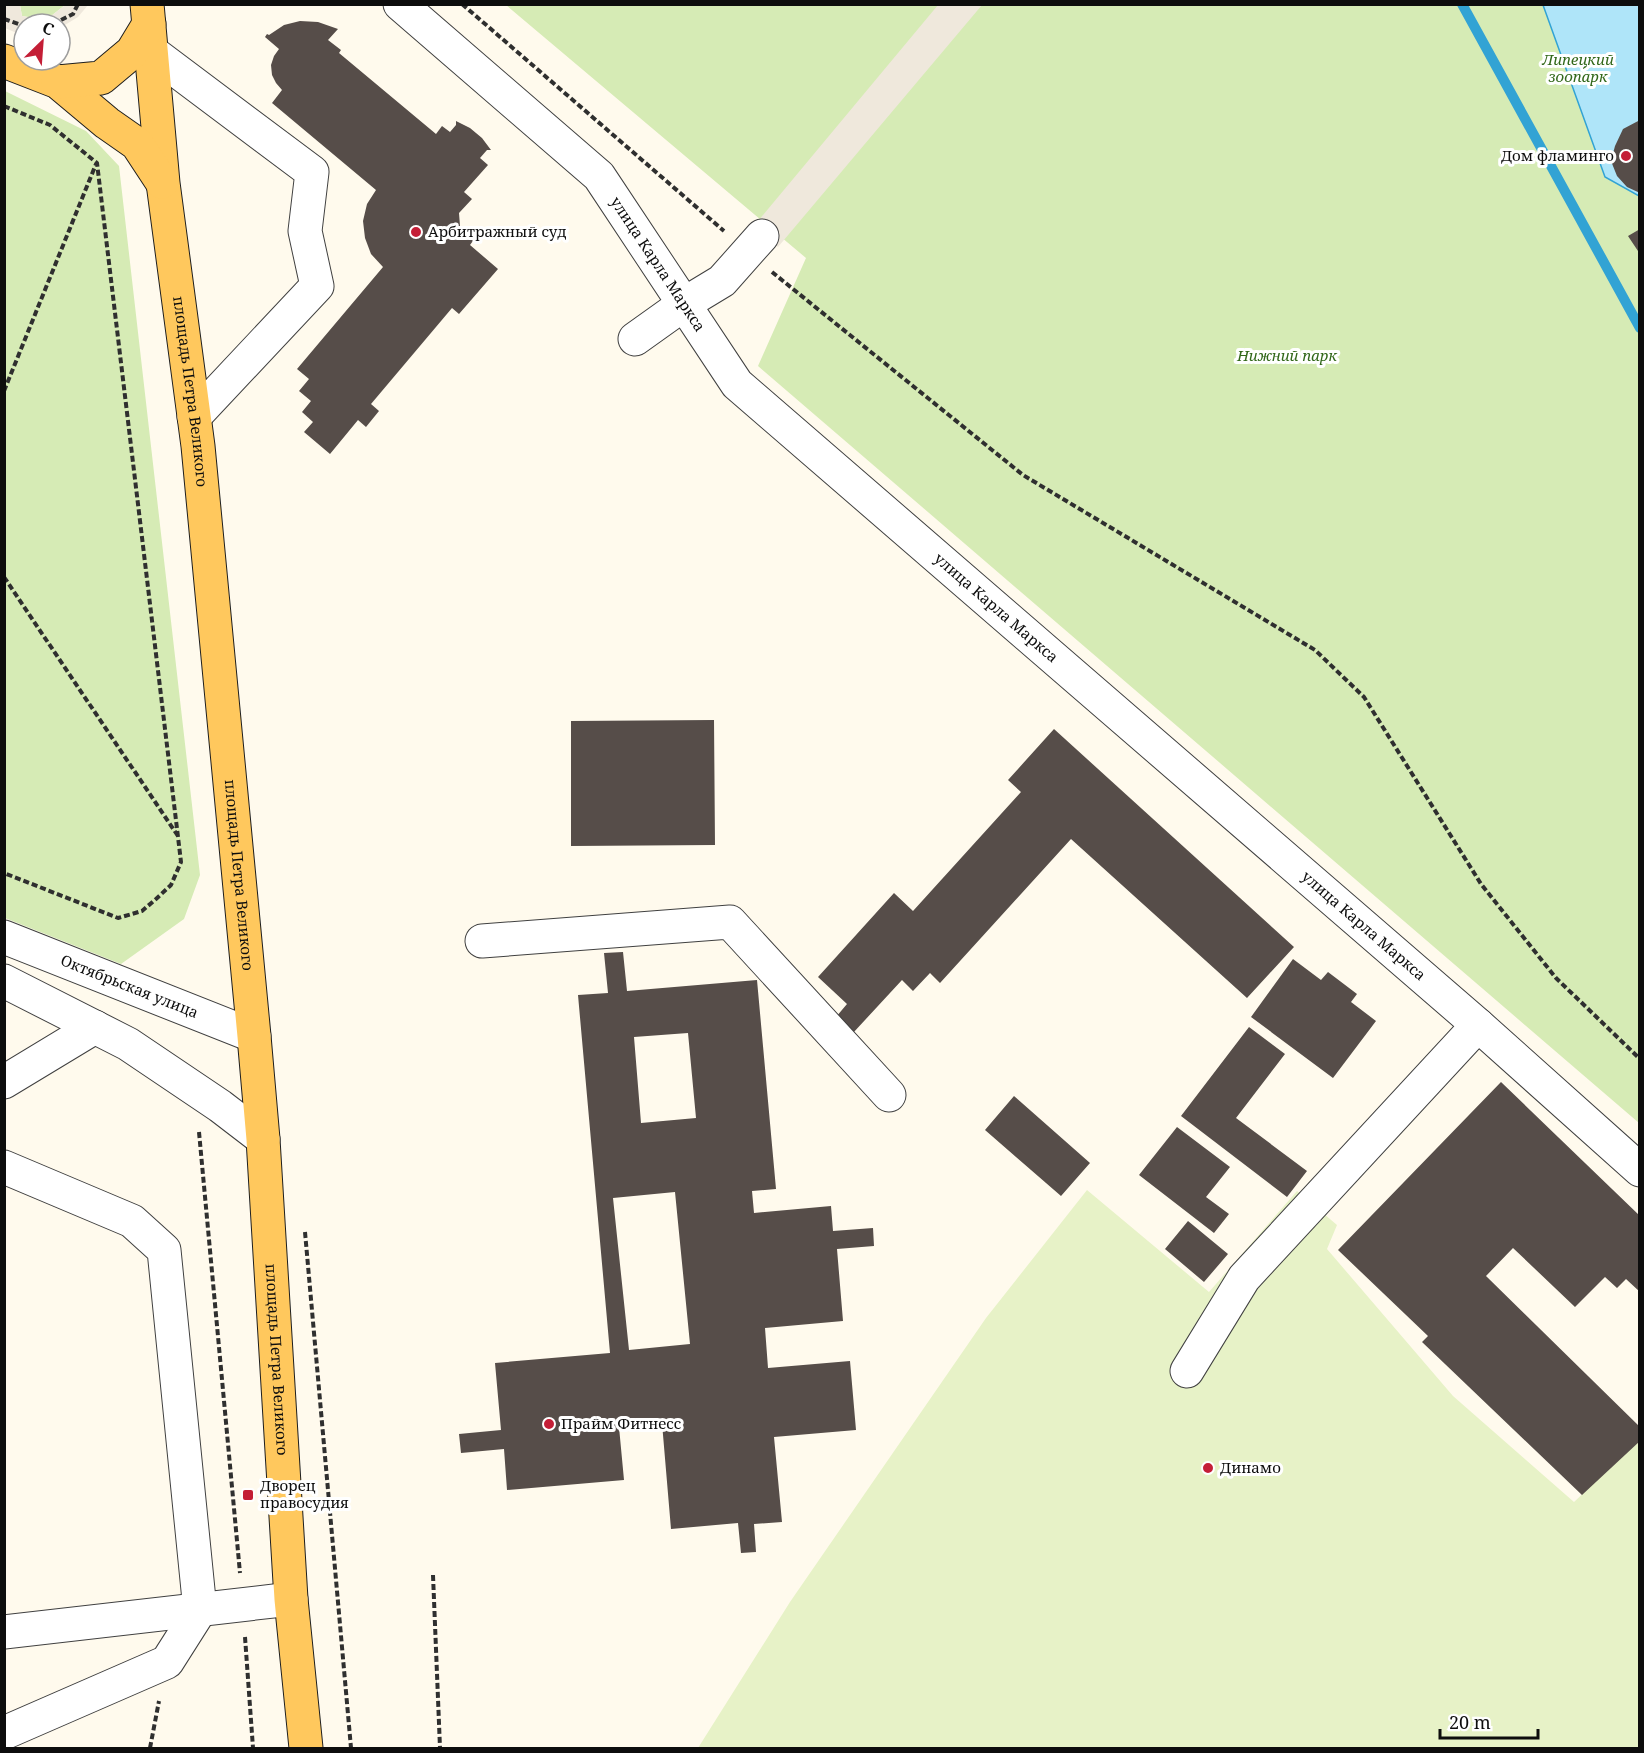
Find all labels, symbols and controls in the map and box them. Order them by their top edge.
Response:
north arrow [12,12,72,72]
text: С [39,16,58,41]
park label: Липецкий зоопарк [1541,49,1614,86]
place label: Дом фламинго [1501,145,1614,165]
marker: Дом фламинго [1619,149,1633,163]
street label: улица Карла Маркса [606,192,710,335]
place label: Арбитражный суд [428,221,567,241]
marker: Арбитражный суд [409,225,423,239]
street label: площадь Петра Великого [169,295,213,488]
park label: Нижний парк [1236,345,1337,365]
street label: улица Карла Маркса [930,548,1063,666]
street label: площадь Петра Великого [221,778,259,972]
street label: улица Карла Маркса [1298,866,1430,984]
street label: Октябрьская улица [58,949,202,1022]
street label: площадь Петра Великого [262,1263,293,1456]
place label: Прайм Фитнесс [561,1413,681,1433]
marker: Прайм Фитнесс [542,1417,556,1431]
place label: Динамо [1220,1457,1281,1477]
marker: Динамо [1201,1461,1215,1475]
place label: Дворец правосудия [260,1475,349,1512]
marker: Дворец правосудия [241,1488,255,1502]
scale bar [1440,1702,1538,1740]
text: 20 m [1449,1710,1491,1734]

